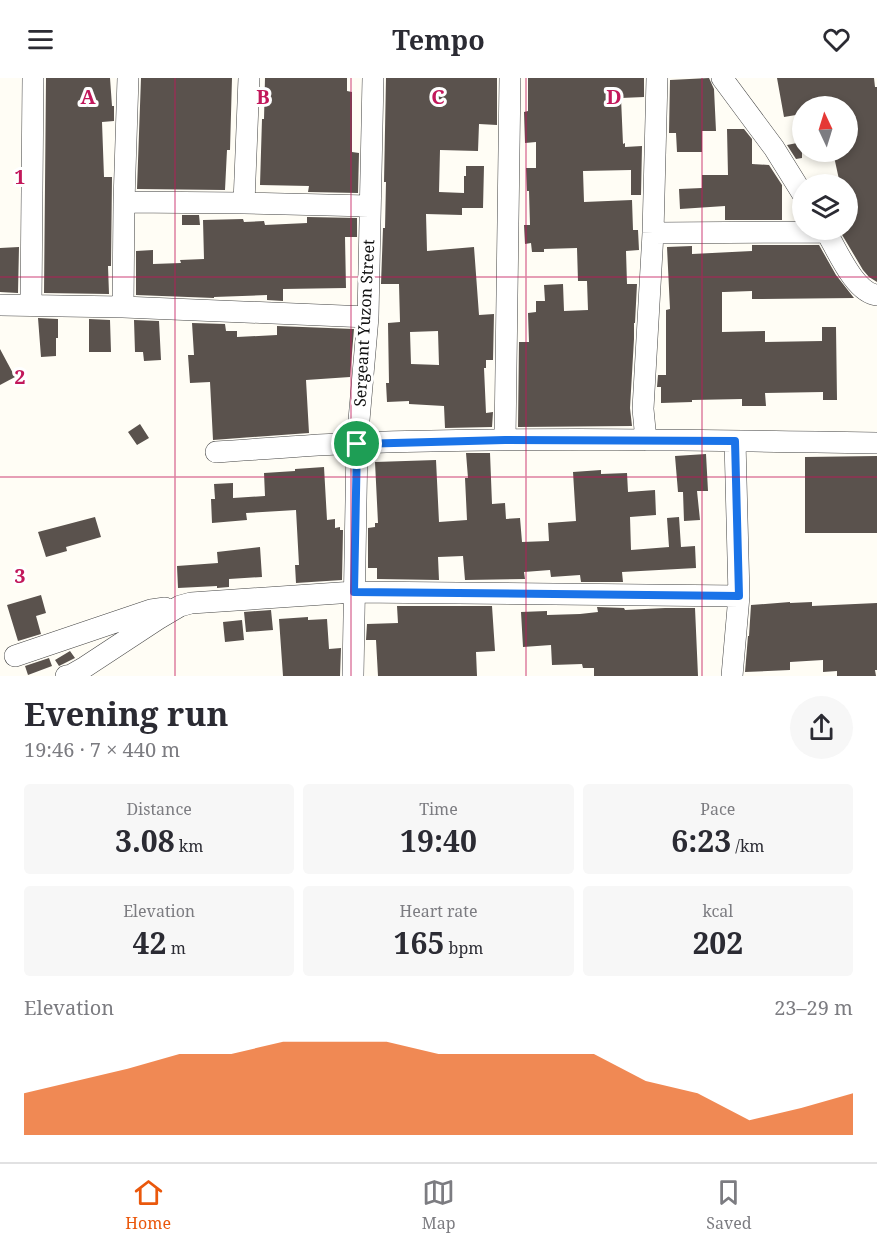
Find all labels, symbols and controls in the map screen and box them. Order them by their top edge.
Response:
text: Tempo [392,21,485,58]
icon: menu [24,23,57,56]
icon: heart [820,23,853,56]
text: A [80,83,96,110]
text: B [256,83,270,110]
text: C [431,83,445,110]
text: D [606,83,622,110]
north arrow [792,96,858,162]
map controls [792,96,858,240]
text: 1 [14,163,26,190]
button: layers [792,174,858,240]
street label: Sergeant Yuzon Street [349,238,379,407]
text: 2 [14,363,26,390]
pin [331,418,382,469]
icon: arrive [340,427,373,460]
text: 3 [14,562,26,589]
text: Evening run [24,691,228,736]
button: share [790,696,853,759]
text: 19:46 · 7 × 440 m [24,736,180,763]
text: Distance [126,798,192,820]
text: Time [419,798,458,820]
text: Pace [700,798,735,820]
text: 3.08 [115,820,175,861]
text: 19:40 [400,820,477,861]
text: 6:23 [671,820,731,861]
text: km [175,835,203,857]
text: /km [731,835,764,857]
text: Elevation [123,900,195,922]
text: Heart rate [399,900,478,922]
text: kcal [702,900,733,922]
text: 42 [133,922,166,963]
text: 165 [394,922,444,963]
text: 202 [692,922,743,963]
text: m [166,937,186,959]
text: bpm [444,937,483,959]
text: Elevation [24,994,114,1021]
text: 23–29 m [774,994,853,1021]
tab: Home [125,1176,171,1234]
tab: Map [422,1176,456,1234]
tab: Saved [706,1176,752,1234]

